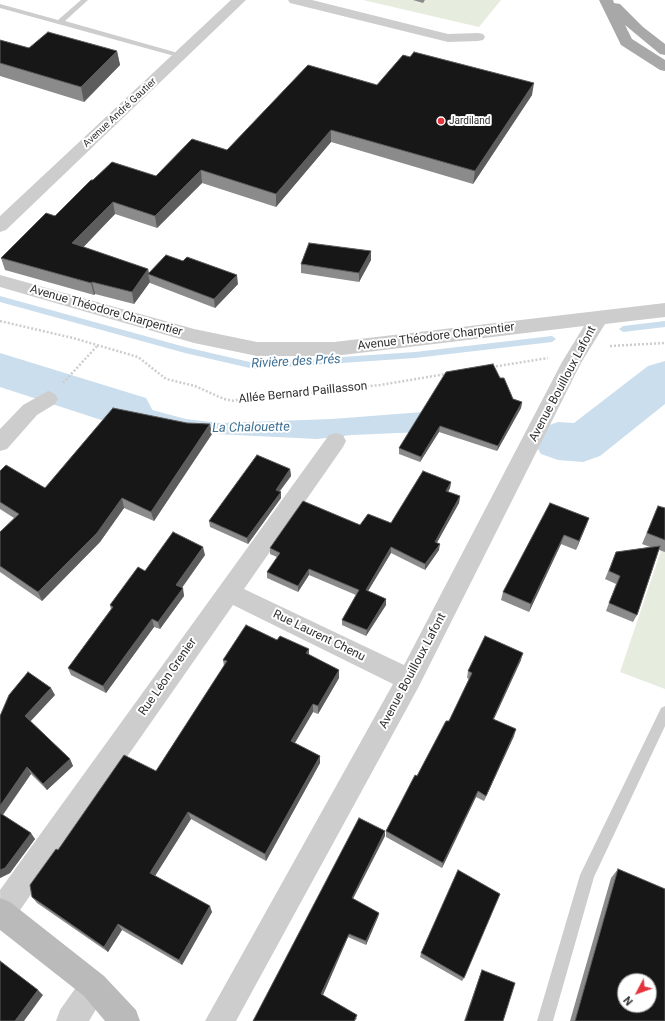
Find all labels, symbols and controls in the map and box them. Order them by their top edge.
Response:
street label: Avenue André Gautier [81,76,159,150]
place label: Jardiland [449,115,490,127]
marker: Jardiland [436,116,446,126]
street label: Avenue Théodore Charpentier [28,282,184,340]
street label: Avenue Théodore Charpentier [357,320,515,354]
street label: Avenue Bouilloux Lafont [526,324,600,444]
water label: Rivière des Prés [251,352,341,372]
street label: Allée Bernard Paillasson [238,379,368,407]
water label: La Chalouette [212,420,290,436]
street label: Rue Laurent Chenu [271,607,367,665]
street label: Avenue Bouilloux Lafont [376,611,450,731]
street label: Rue Léon Grenier [136,636,200,718]
north arrow [617,973,657,1013]
text: N [621,993,636,1008]

